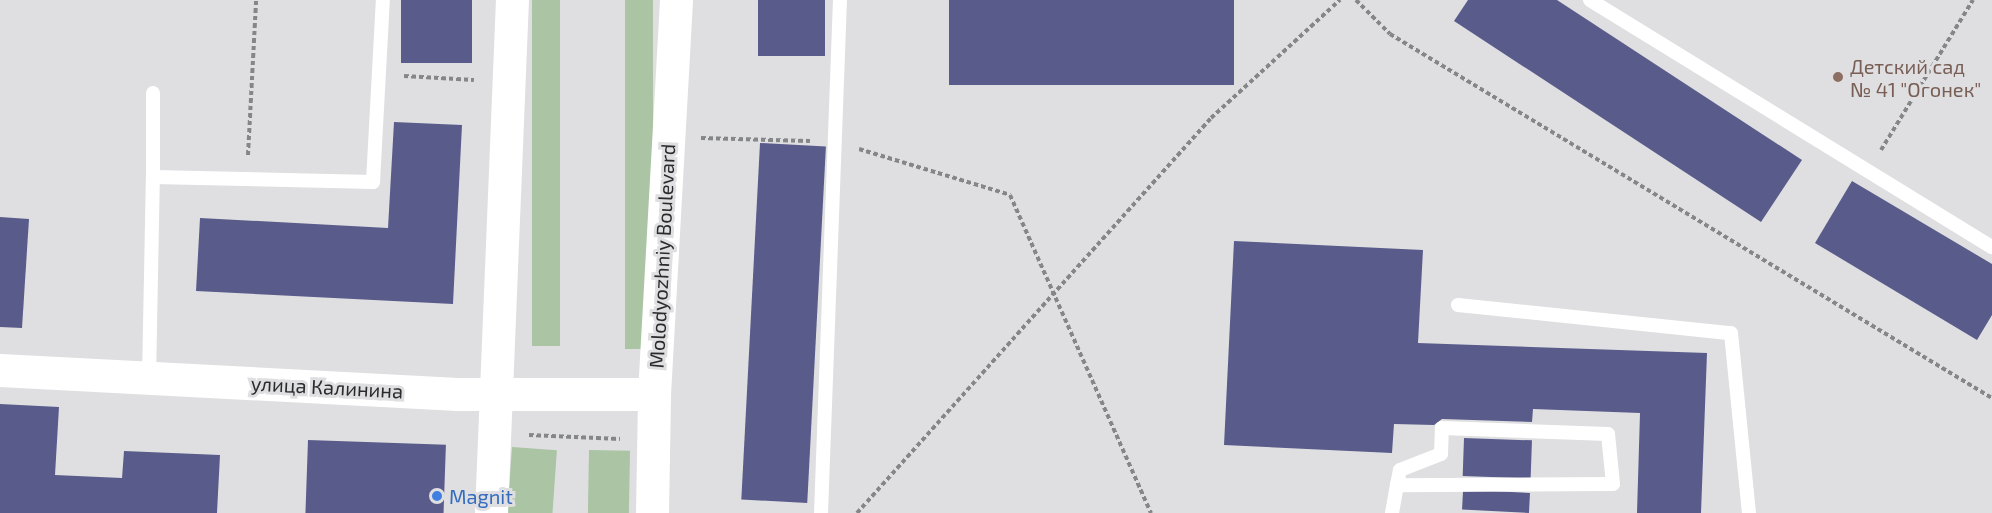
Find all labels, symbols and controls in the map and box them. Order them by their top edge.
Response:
place label: Детский сад № 41 "Огонек" [1850,54,1982,101]
marker: Детский сад № 41 "Огонек" [1831,70,1845,84]
street label: Molodyozhniy Boulevard [644,143,680,369]
street label: улица Калинина [250,371,404,403]
place label: Magnit [449,484,513,508]
marker: Magnit [430,489,444,503]

